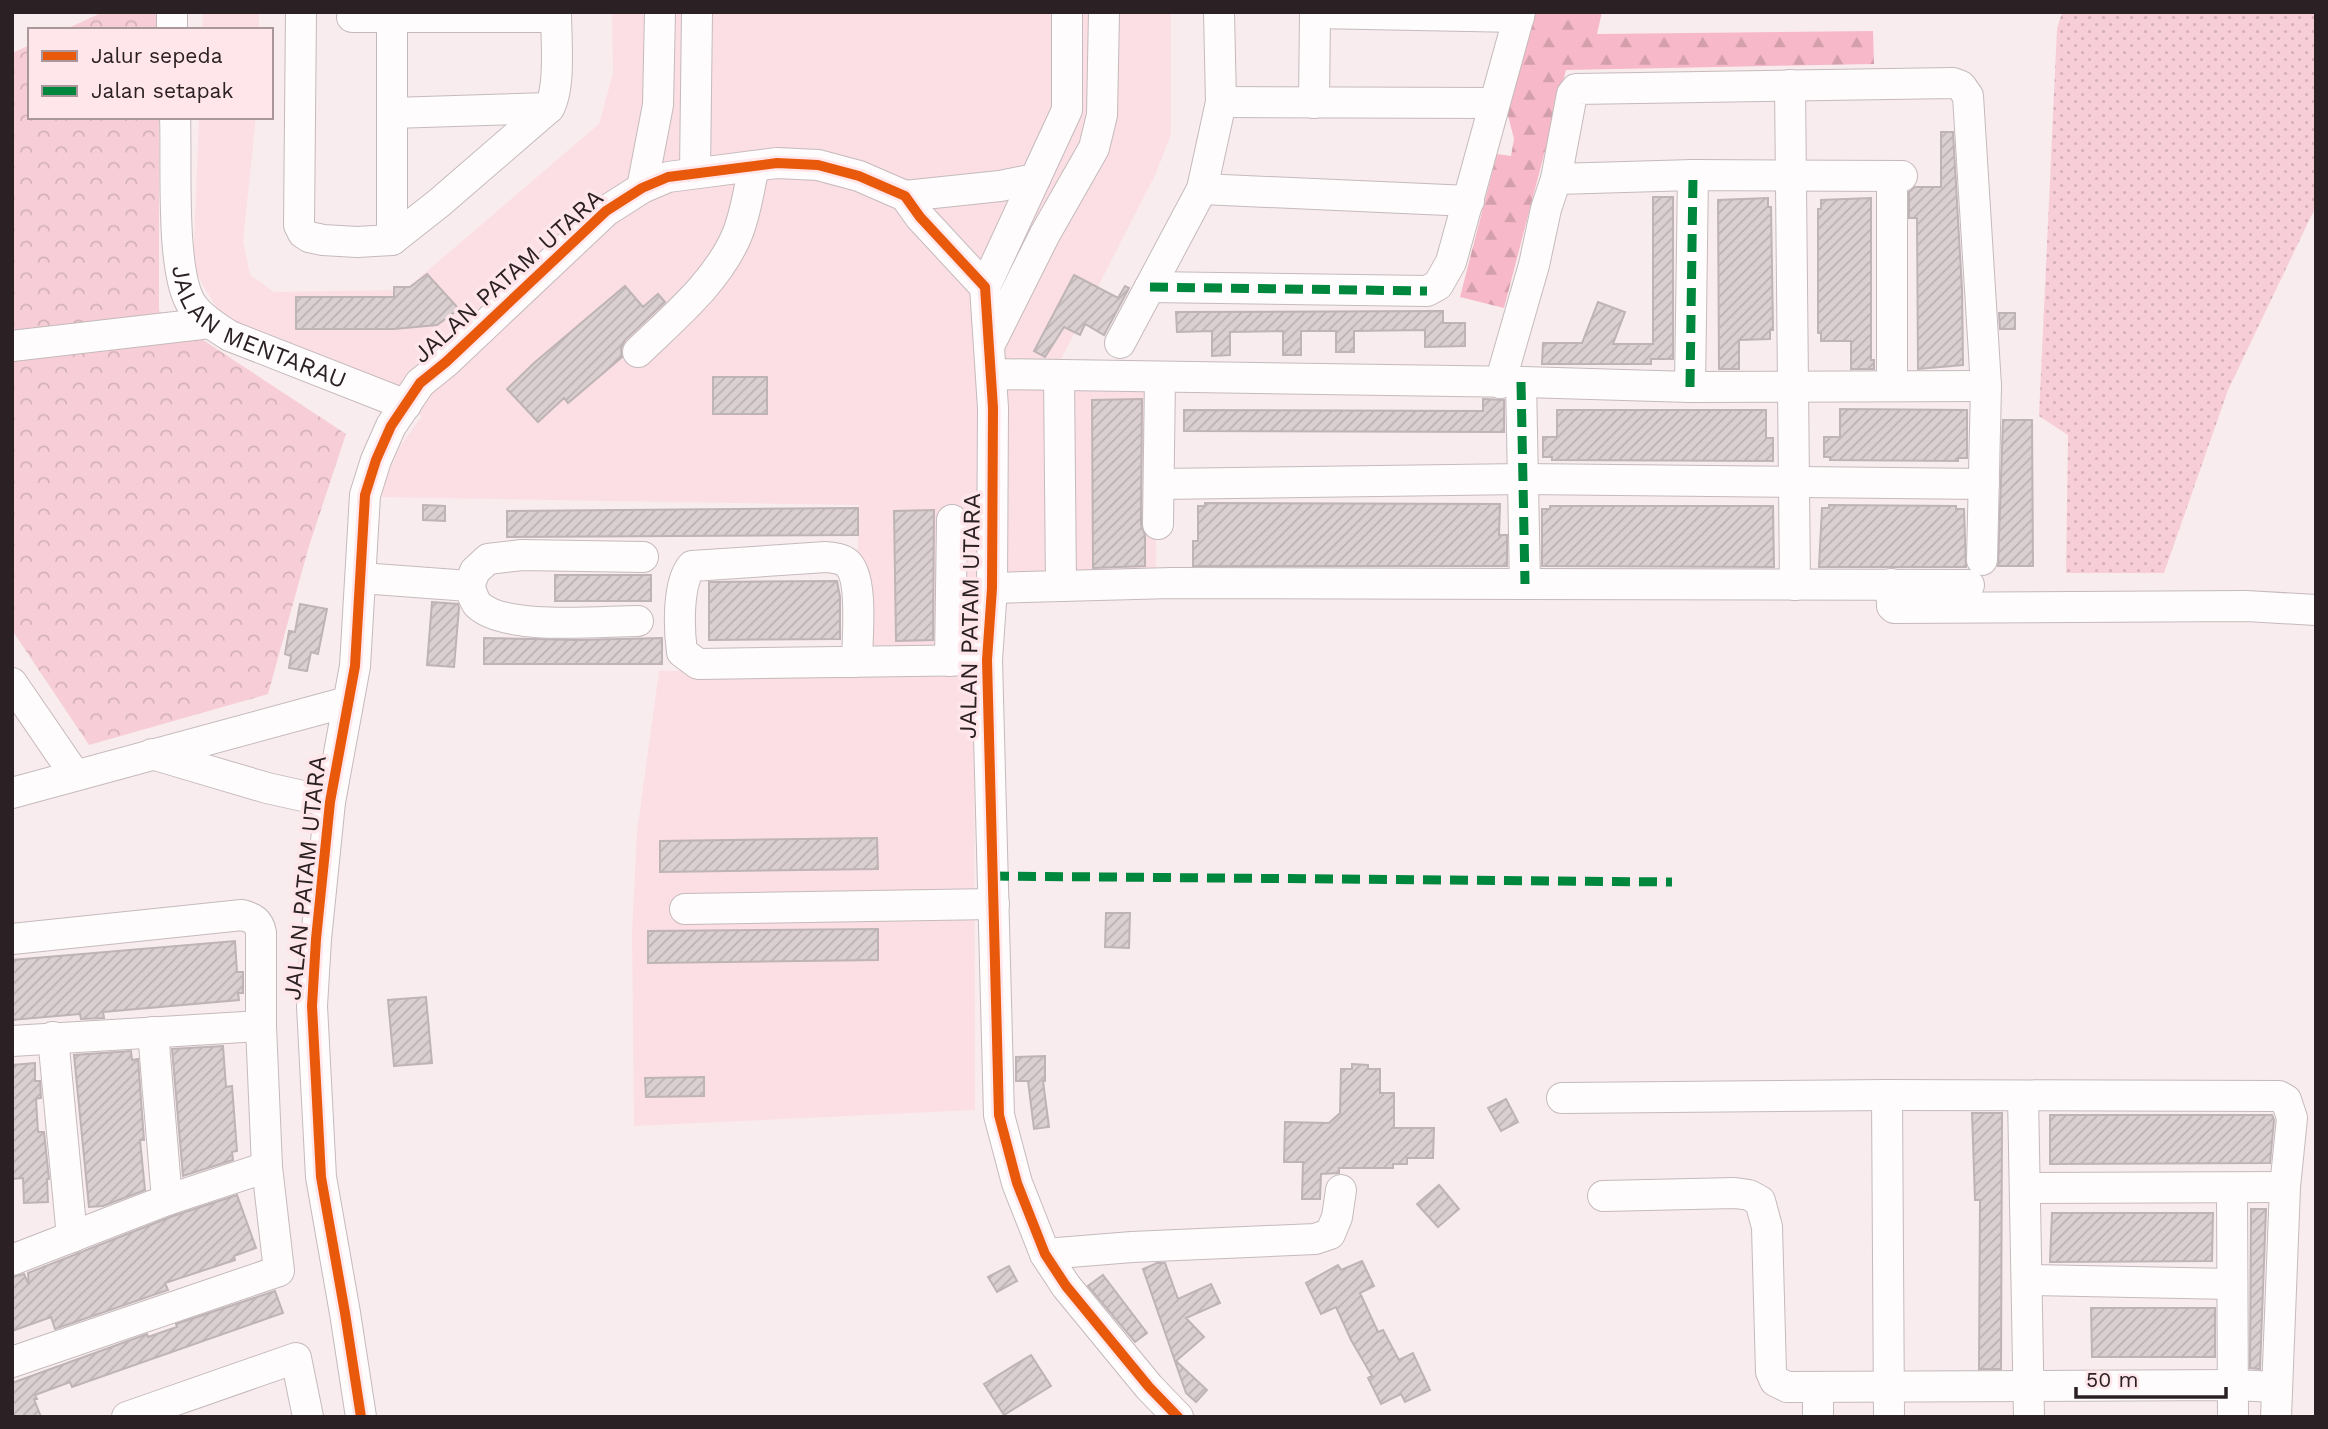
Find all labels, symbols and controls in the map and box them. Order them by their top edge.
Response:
legend [28,28,273,119]
text: Jalur sepeda [91,43,223,68]
text: Jalan setapak [91,78,233,103]
street label: JALAN PATAM UTARA [407,183,609,369]
street label: JALAN MENTARAU [166,263,350,394]
street label: JALAN PATAM UTARA [954,493,986,739]
street label: JALAN PATAM UTARA [278,754,332,1002]
scale bar [2076,1356,2226,1400]
text: 50 m [2086,1367,2138,1392]

